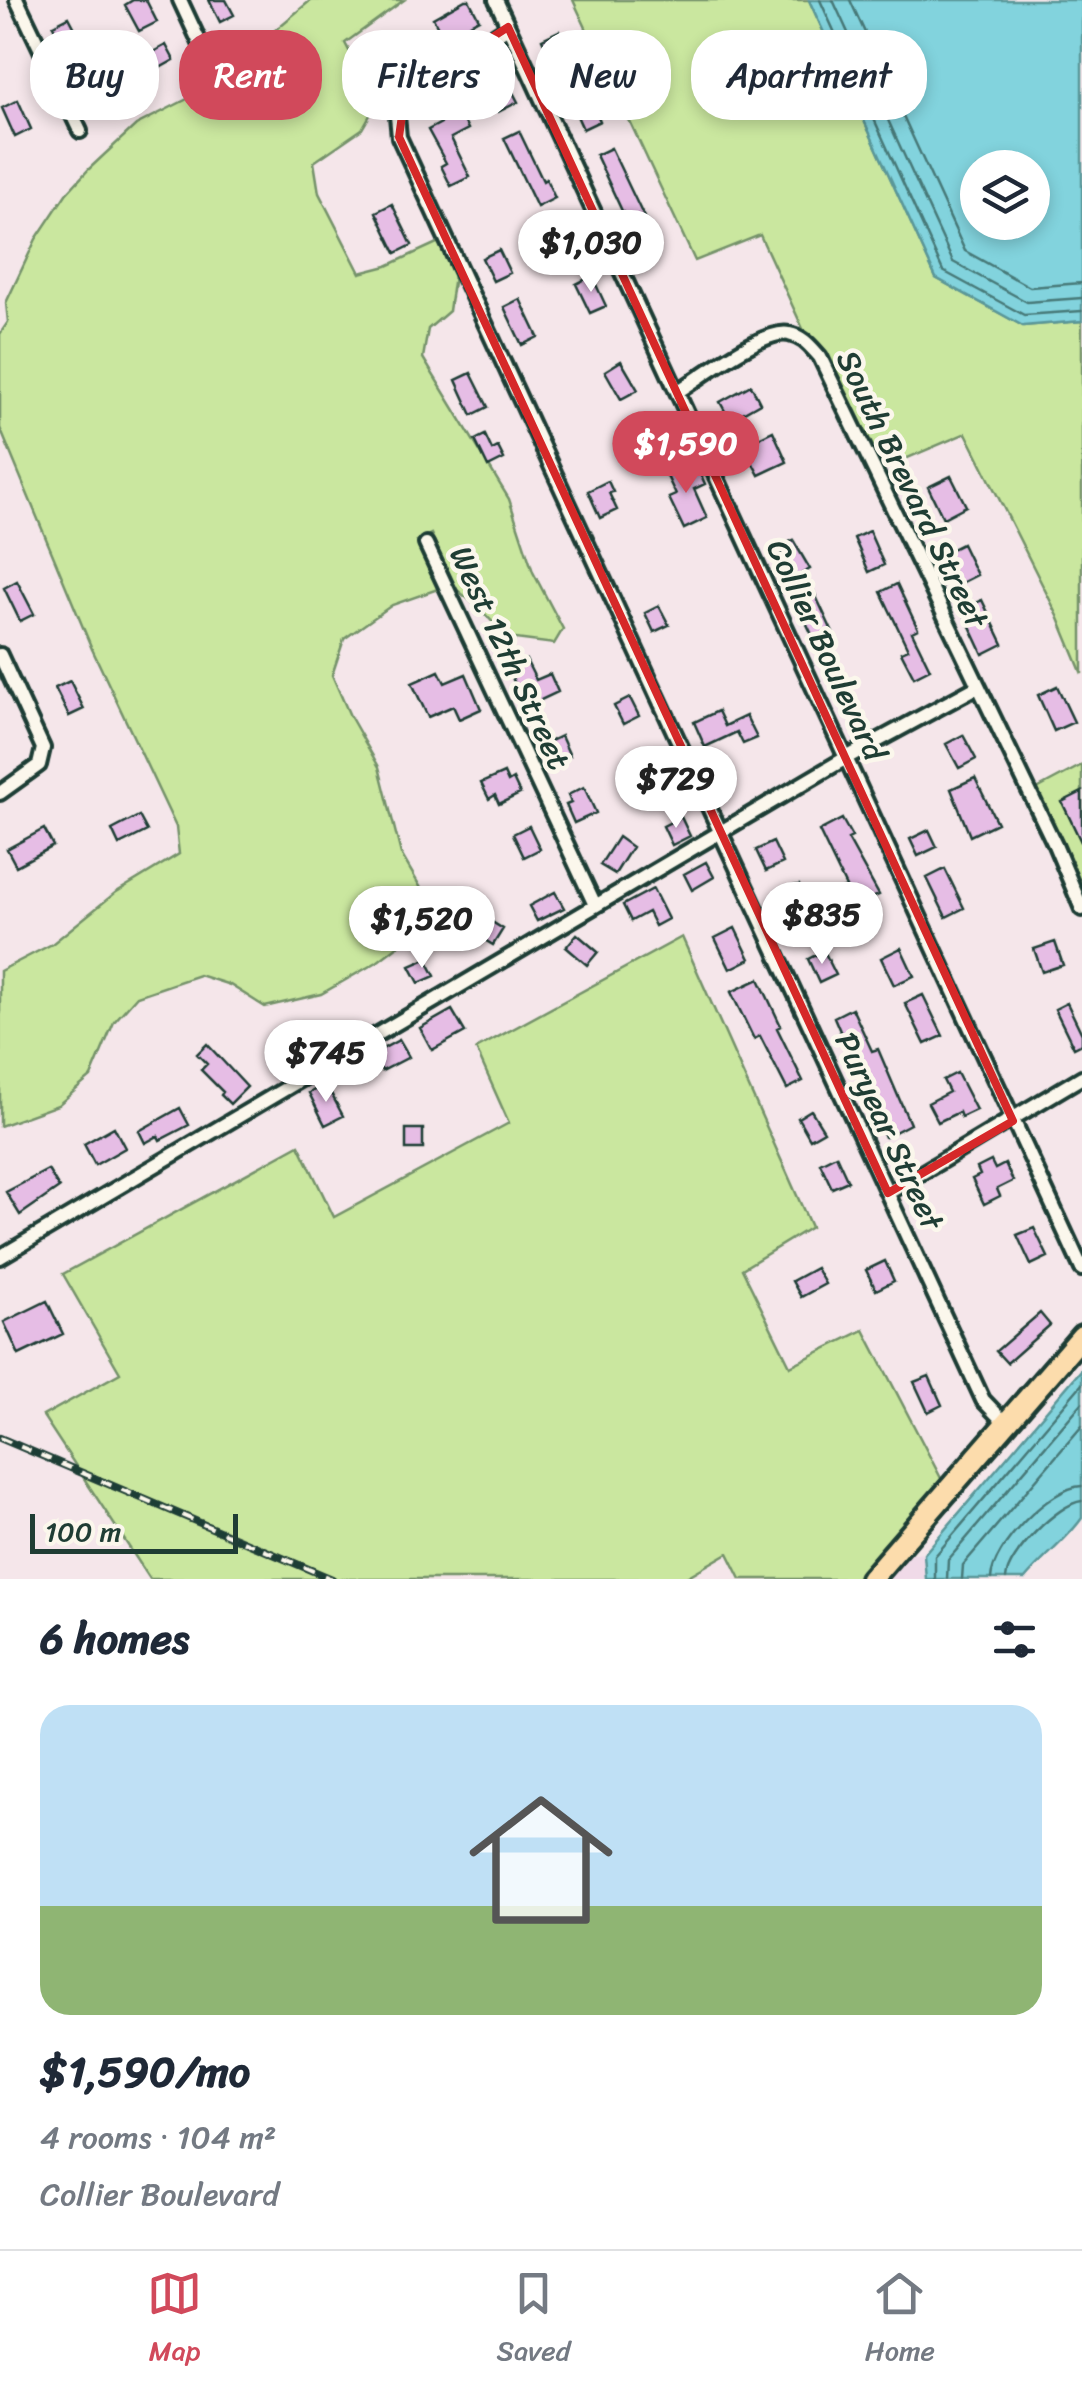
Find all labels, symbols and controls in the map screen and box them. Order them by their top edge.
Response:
chip: Buy [30,30,159,120]
chip: Rent [179,30,322,120]
chip: Filters [342,30,515,120]
chip: New [535,30,671,120]
chip: Apartment [691,30,927,120]
map controls [960,150,1050,240]
button: layers [960,150,1050,240]
pin: $1,030 [510,210,672,295]
text: $1,030 [540,214,642,271]
street label: South Brevard Street [820,340,1005,639]
pin: $1,590 [605,411,767,496]
text: $1,590 [634,415,738,472]
street label: Collier Boulevard [750,530,903,772]
street label: West 12th Street [433,536,587,780]
pin: $729 [617,746,735,831]
text: $729 [637,750,715,807]
pin: $835 [763,882,881,967]
pin: $1,520 [341,886,503,971]
text: $835 [783,886,861,943]
text: $1,520 [371,890,473,947]
pin: $745 [267,1020,385,1105]
street label: Puryear Street [818,1022,960,1241]
text: $745 [286,1024,366,1081]
text: 100 m [45,1507,121,1556]
scale bar [30,1509,238,1554]
text: 6 homes [40,1602,189,1676]
icon: filters [987,1612,1042,1667]
icon: home [451,1770,631,1950]
text: $1,590/mo [40,2035,250,2109]
text: 4 rooms · 104 m² [40,2109,276,2166]
text: Collier Boulevard [40,2166,279,2223]
tab: Map [147,2266,202,2375]
tab: Saved [497,2266,570,2375]
tab: Home [865,2266,935,2375]

